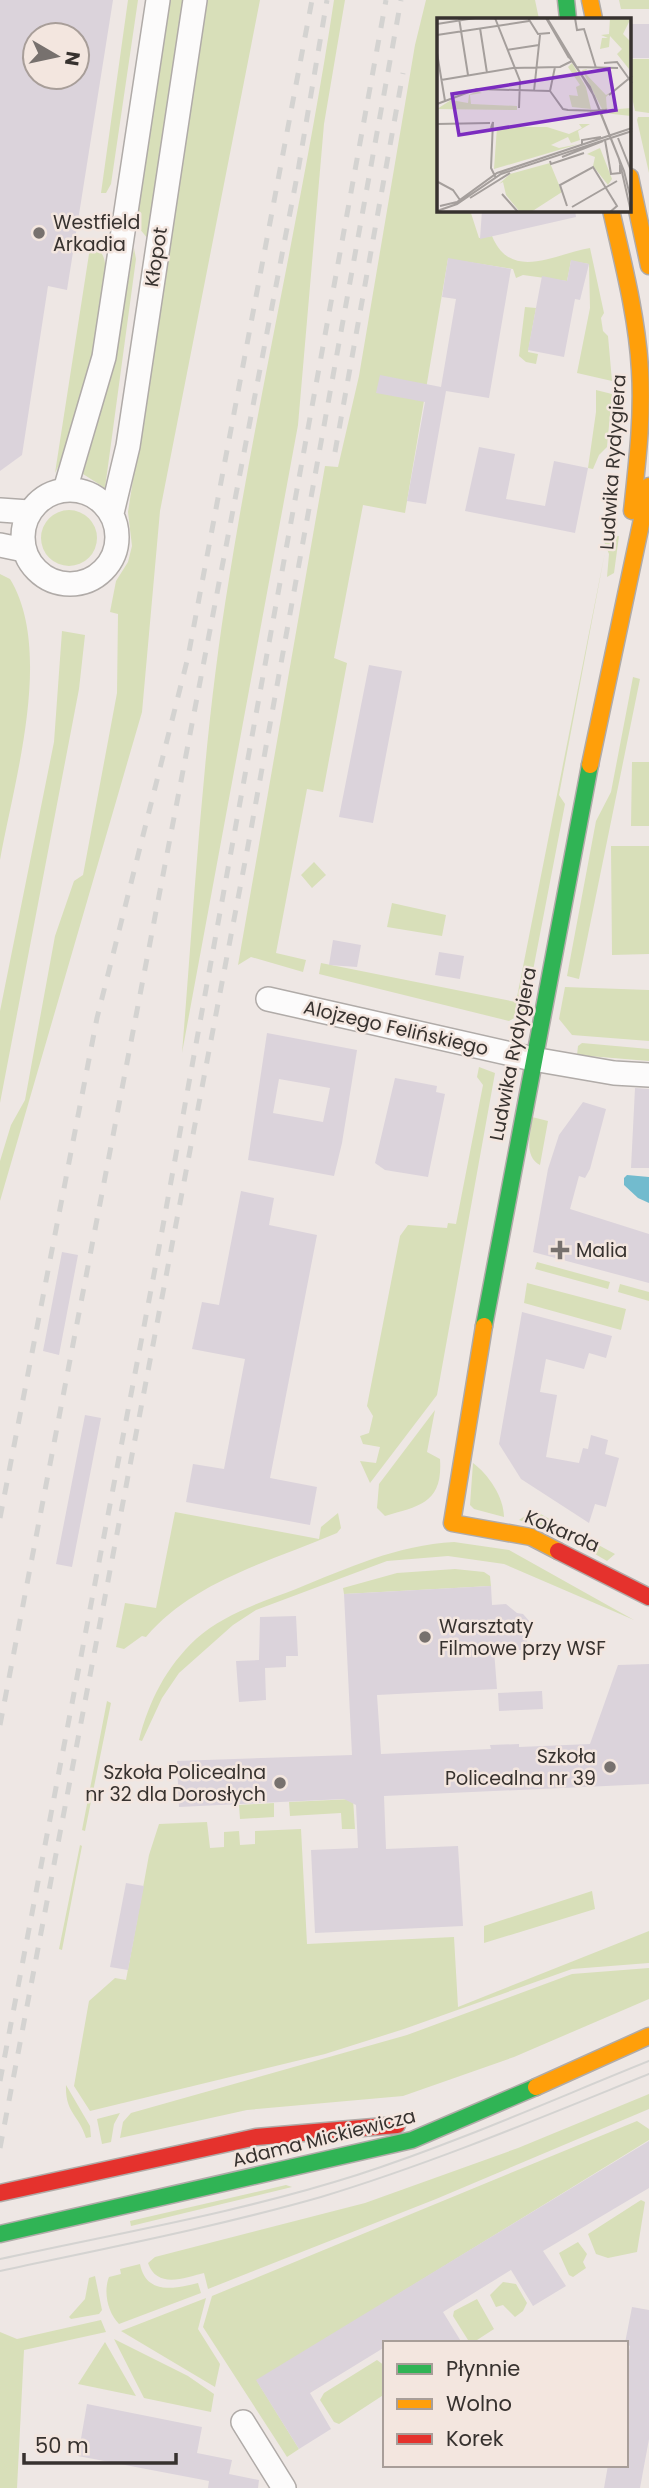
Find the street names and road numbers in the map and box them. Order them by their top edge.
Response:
street label: Kłopot [138,225,174,289]
street label: Ludwika Rydygiera [593,373,633,551]
street label: Ludwika Rydygiera [483,965,543,1143]
street label: Alojzego Felińskiego [301,994,491,1062]
street label: Kokarda [520,1503,604,1559]
street label: Adama Mickiewicza [229,2102,419,2174]

